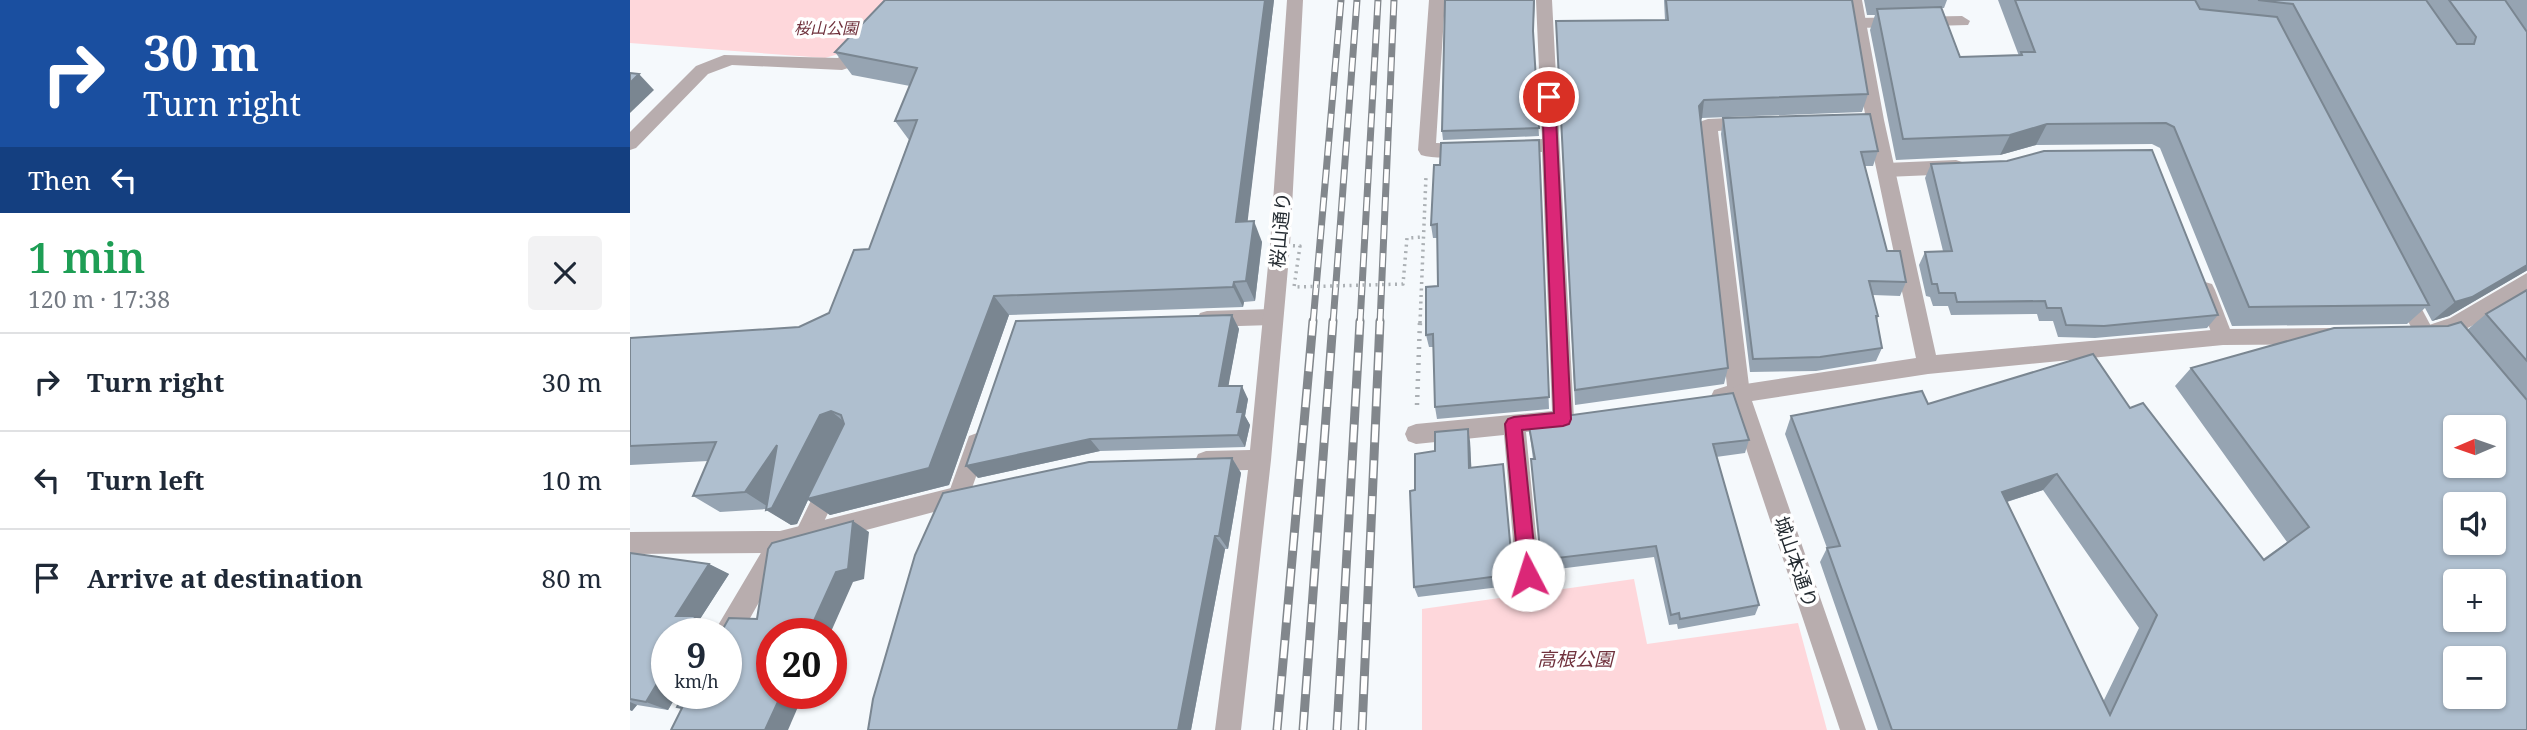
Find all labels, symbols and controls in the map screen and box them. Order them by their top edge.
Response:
park label: 桜山公園 [794,17,860,39]
text: 30 m [143,19,259,85]
icon: right [28,28,119,119]
pin [1519,67,1579,127]
icon: arrive [1530,78,1568,116]
text: Turn right [143,82,301,125]
icon: left [105,161,143,199]
text: Then [28,162,91,198]
street label: 桜山通り [1264,191,1296,269]
text: 1 min [28,228,145,285]
button: close [528,236,602,310]
text: 120 m · 17:38 [28,283,170,315]
icon: right [28,363,66,401]
text: Turn right [87,364,224,400]
text: 30 m [542,364,602,400]
north arrow [2443,415,2506,478]
map controls [2443,415,2506,709]
icon: left [28,461,66,499]
text: Turn left [87,462,204,498]
text: 10 m [542,462,602,498]
button: sound [2443,492,2506,555]
street label: 城山本通り [1768,513,1824,611]
position arrow [1491,538,1565,612]
icon: arrive [28,559,66,597]
text: Arrive at destination [87,560,363,596]
text: 80 m [542,560,602,596]
button: + [2443,569,2506,632]
speed limit sign: 20 [756,618,847,709]
text: 9 [687,631,706,678]
park label: 高根公園 [1537,646,1616,672]
button: − [2443,646,2506,709]
text: km/h [674,669,719,693]

